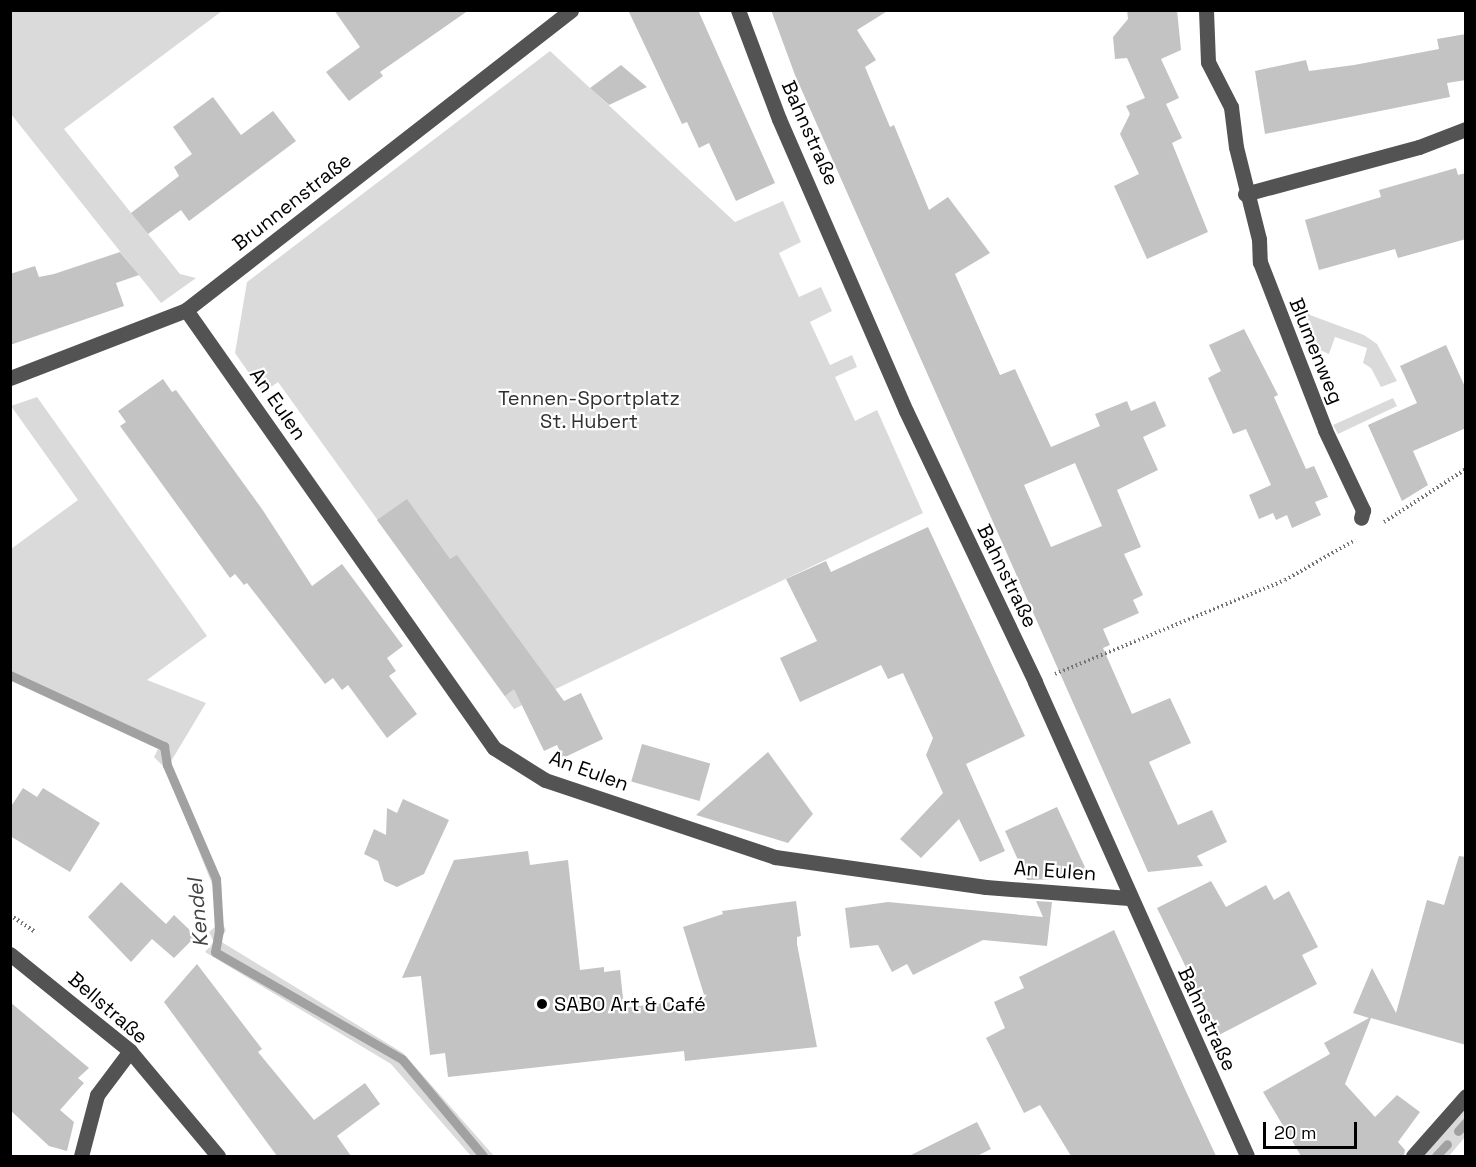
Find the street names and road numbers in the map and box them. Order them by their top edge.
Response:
street label: Bahnstraße [776,77,844,189]
street label: Brunnenstraße [228,148,356,256]
street label: Blumenweg [1284,295,1348,407]
street label: An Eulen [245,363,311,445]
street label: Bahnstraße [972,520,1042,632]
street label: An Eulen [546,746,632,796]
street label: An Eulen [1013,856,1097,886]
street label: Bahnstraße [1172,963,1242,1075]
street label: Bellstraße [63,967,153,1049]

